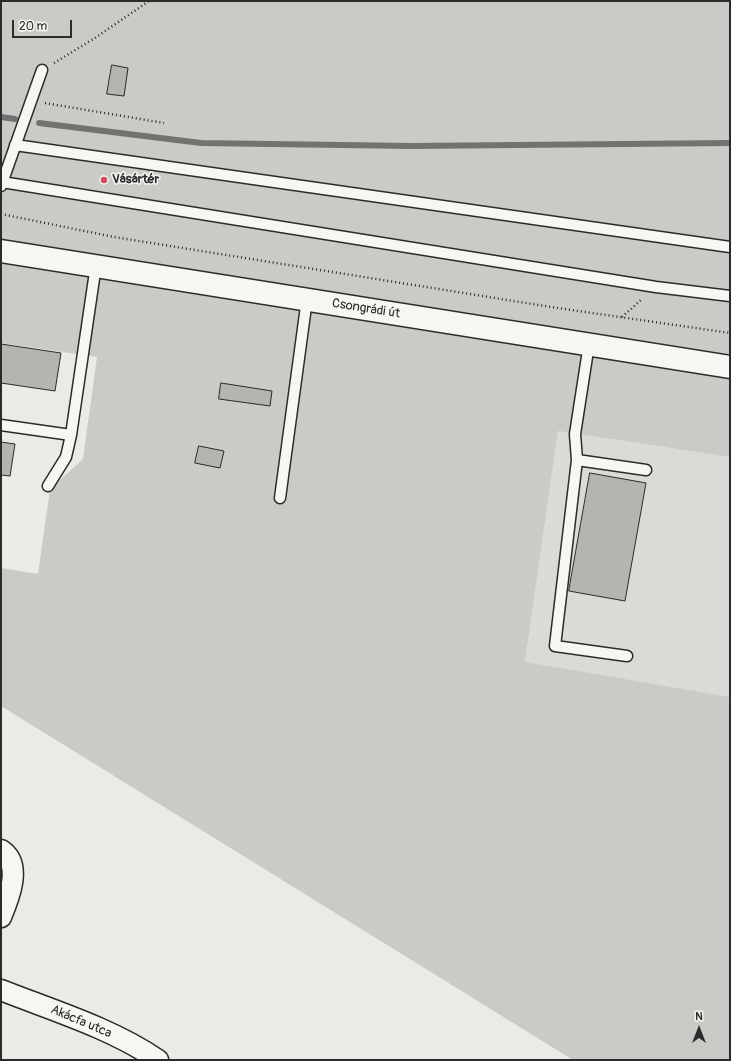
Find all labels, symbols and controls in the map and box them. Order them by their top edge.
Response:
scale bar [14,12,74,38]
text: 20 m [19,19,47,34]
place label: Vásártér [112,172,159,188]
marker: Vásártér [99,175,109,185]
street label: Csongrádi út [331,296,401,322]
street label: Akácfa utca [48,1002,114,1042]
north arrow [679,1009,719,1049]
text: N [695,1010,703,1023]

